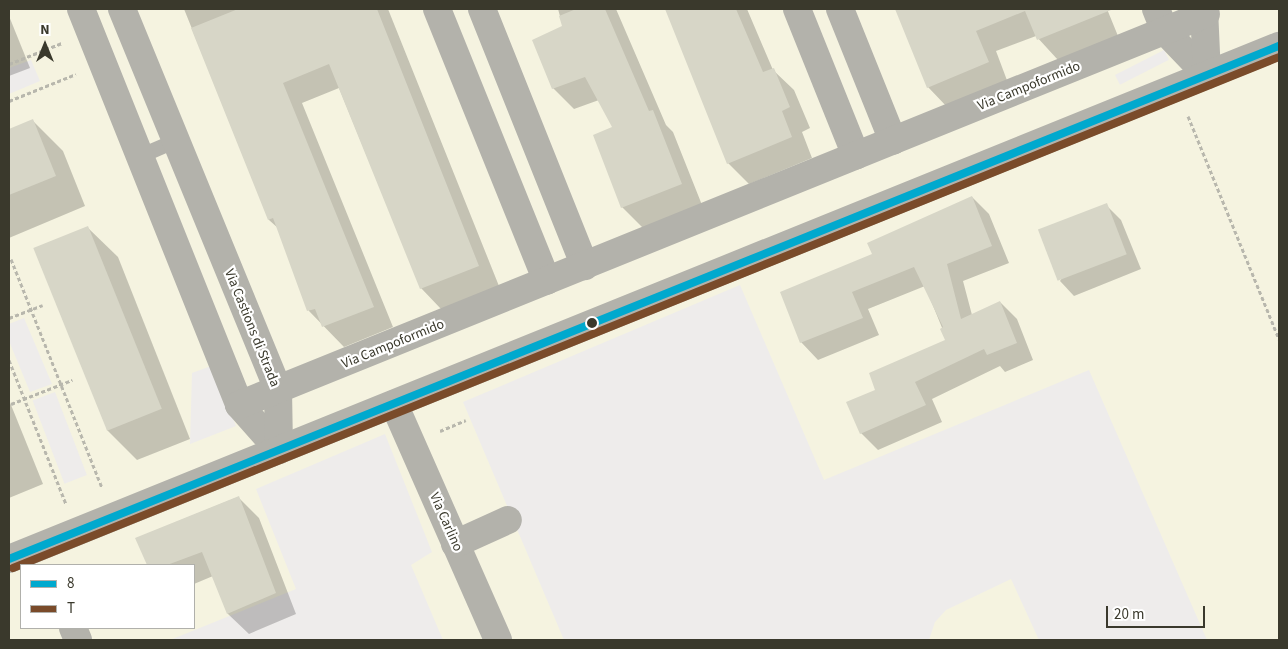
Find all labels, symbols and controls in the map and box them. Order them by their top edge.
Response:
north arrow [20,20,70,70]
text: N [40,20,50,40]
street label: Via Campoformido [975,58,1083,114]
street label: Via Castions di Strada [221,267,283,389]
street label: Via Campoformido [339,316,447,372]
unlabelled marker [587,318,597,328]
street label: Via Carlino [426,490,466,554]
legend [20,564,195,629]
text: 8 [67,573,74,594]
scale bar [1108,596,1207,628]
text: T [67,598,75,619]
text: 20 m [1114,604,1144,625]

